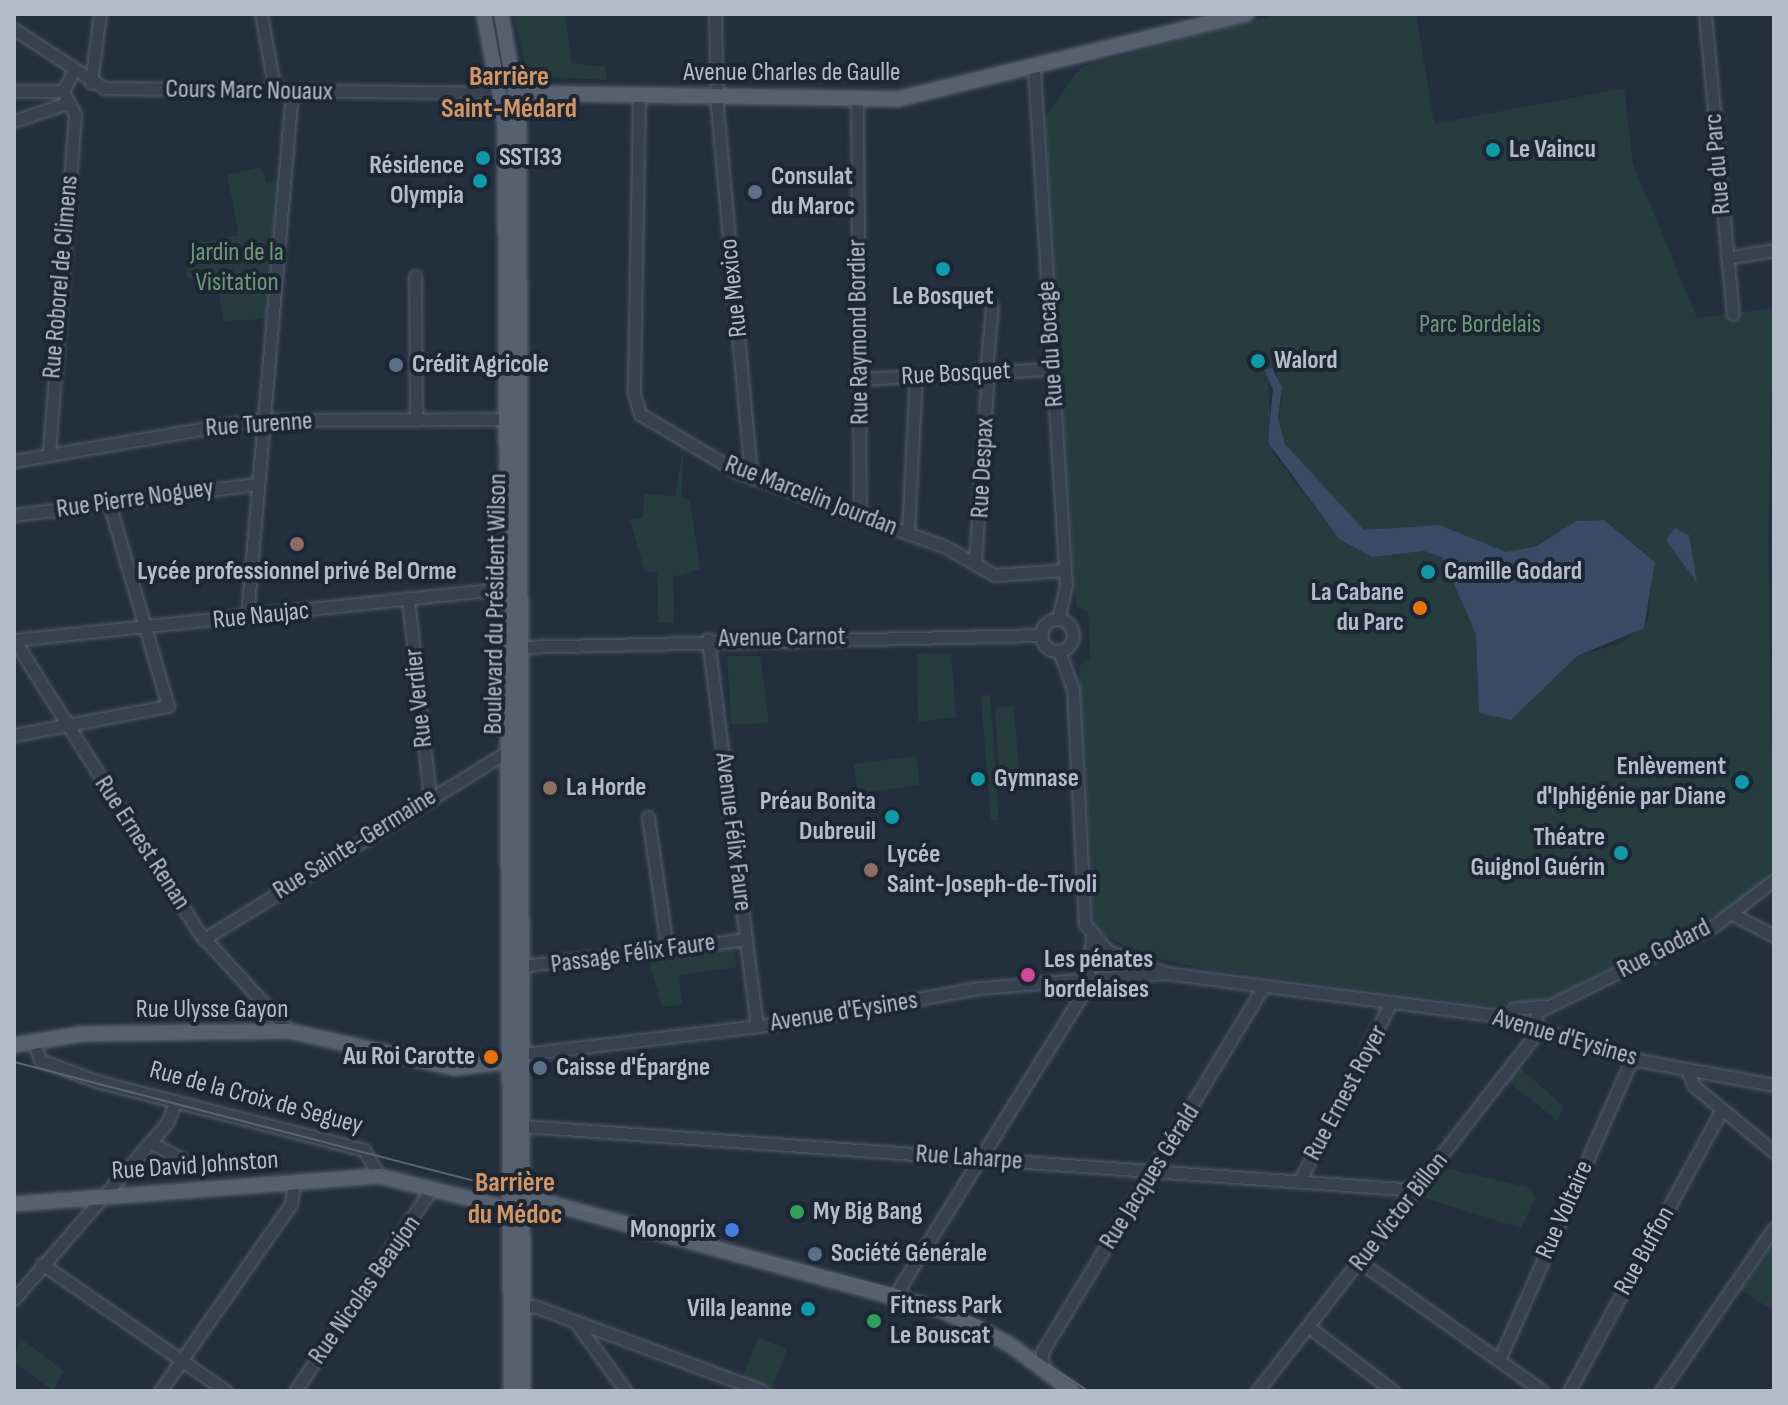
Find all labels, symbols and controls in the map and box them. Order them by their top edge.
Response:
street label: Avenue Charles de Gaulle [684,57,900,89]
district label: Barrière Saint-Médard [441,60,577,126]
street label: Cours Marc Nouaux [165,74,333,108]
street label: Rue du Parc [1698,112,1738,216]
place label: Le Vaincu [1509,134,1596,166]
marker: Le Vaincu [1484,141,1502,159]
place label: SSTI33 [499,142,562,174]
marker: SSTI33 [474,149,492,167]
place label: Résidence Olympia [369,150,464,212]
place label: Consulat du Maroc [771,161,855,222]
marker: Résidence Olympia [471,172,489,190]
street label: Rue Roborel de Climens [37,174,85,380]
marker: Consulat du Maroc [746,183,764,201]
park label: Jardin de la Visitation [190,237,284,298]
street label: Rue Mexico [713,237,755,339]
street label: Rue Raymond Bordier [842,239,876,425]
marker: Le Bosquet [934,260,952,278]
street label: Rue du Bocage [1031,280,1071,408]
place label: Le Bosquet [892,281,994,313]
park label: Parc Bordelais [1419,309,1541,341]
place label: Walord [1274,345,1338,377]
place label: Crédit Agricole [412,349,549,381]
marker: Walord [1249,352,1267,370]
marker: Crédit Agricole [387,356,405,374]
street label: Rue Bosquet [901,356,1011,392]
street label: Rue Turenne [204,406,314,444]
street label: Rue Despax [965,417,1001,519]
street label: Rue Marcelin Jourdan [720,449,902,543]
street label: Rue Pierre Noguey [54,473,216,525]
street label: Boulevard du Président Wilson [478,473,514,735]
marker: Lycée professionnel privé Bel Orme [288,535,306,553]
place label: Lycée professionnel privé Bel Orme [137,556,457,588]
place label: Camille Godard [1444,556,1582,588]
marker: Camille Godard [1419,563,1437,581]
place label: La Cabane du Parc [1311,577,1404,638]
street label: Rue Naujac [211,595,311,637]
marker: La Cabane du Parc [1411,599,1429,617]
street label: Avenue Carnot [718,621,846,655]
street label: Rue Verdier [398,647,440,749]
street label: Avenue Félix Faure [708,751,758,913]
place label: Enlèvement d'Iphigénie par Diane [1536,751,1726,812]
place label: Gymnase [994,763,1079,795]
street label: Rue Ernest Renan [87,770,197,916]
marker: Gymnase [969,770,987,788]
place label: La Horde [566,772,646,804]
marker: Enlèvement d'Iphigénie par Diane [1733,773,1751,791]
marker: La Horde [541,779,559,797]
street label: Rue Sainte-Germaine [268,781,442,907]
place label: Préau Bonita Dubreuil [760,786,876,848]
marker: Préau Bonita Dubreuil [883,808,901,826]
place label: Théatre Guignol Guérin [1471,822,1605,884]
place label: Lycée Saint-Joseph-de-Tivoli [887,839,1097,900]
marker: Théatre Guignol Guérin [1612,844,1630,862]
marker: Lycée Saint-Joseph-de-Tivoli [862,861,880,879]
street label: Rue Godard [1612,912,1716,986]
street label: Passage Félix Faure [549,927,717,981]
place label: Les pénates bordelaises [1044,944,1153,1006]
marker: Les pénates bordelaises [1019,966,1037,984]
street label: Avenue d'Eysines [768,985,920,1039]
street label: Rue Ulysse Gayon [136,994,288,1026]
street label: Avenue d'Eysines [1489,1003,1641,1073]
street label: Rue Ernest Royer [1297,1020,1395,1166]
place label: Au Roi Carotte [343,1041,475,1073]
marker: Au Roi Carotte [482,1048,500,1066]
place label: Caisse d'Épargne [556,1052,710,1084]
street label: Rue de la Croix de Seguey [146,1055,366,1141]
marker: Caisse d'Épargne [531,1059,549,1077]
street label: Rue Jacques Gérald [1093,1099,1207,1255]
street label: Rue Laharpe [915,1139,1023,1177]
street label: Rue David Johnston [111,1145,279,1187]
street label: Rue Victor Billon [1343,1146,1455,1278]
street label: Rue Voltaire [1530,1156,1600,1264]
district label: Barrière du Médoc [468,1166,562,1232]
place label: My Big Bang [813,1196,923,1228]
street label: Rue Buffon [1608,1201,1682,1301]
marker: My Big Bang [788,1203,806,1221]
street label: Rue Nicolas Beaujon [302,1210,428,1370]
place label: Monoprix [630,1214,716,1246]
marker: Monoprix [723,1221,741,1239]
place label: Société Générale [831,1238,987,1270]
marker: Société Générale [806,1245,824,1263]
place label: Fitness Park Le Bouscat [890,1290,1002,1352]
place label: Villa Jeanne [687,1293,792,1325]
marker: Villa Jeanne [799,1300,817,1318]
marker: Fitness Park Le Bouscat [865,1312,883,1330]

